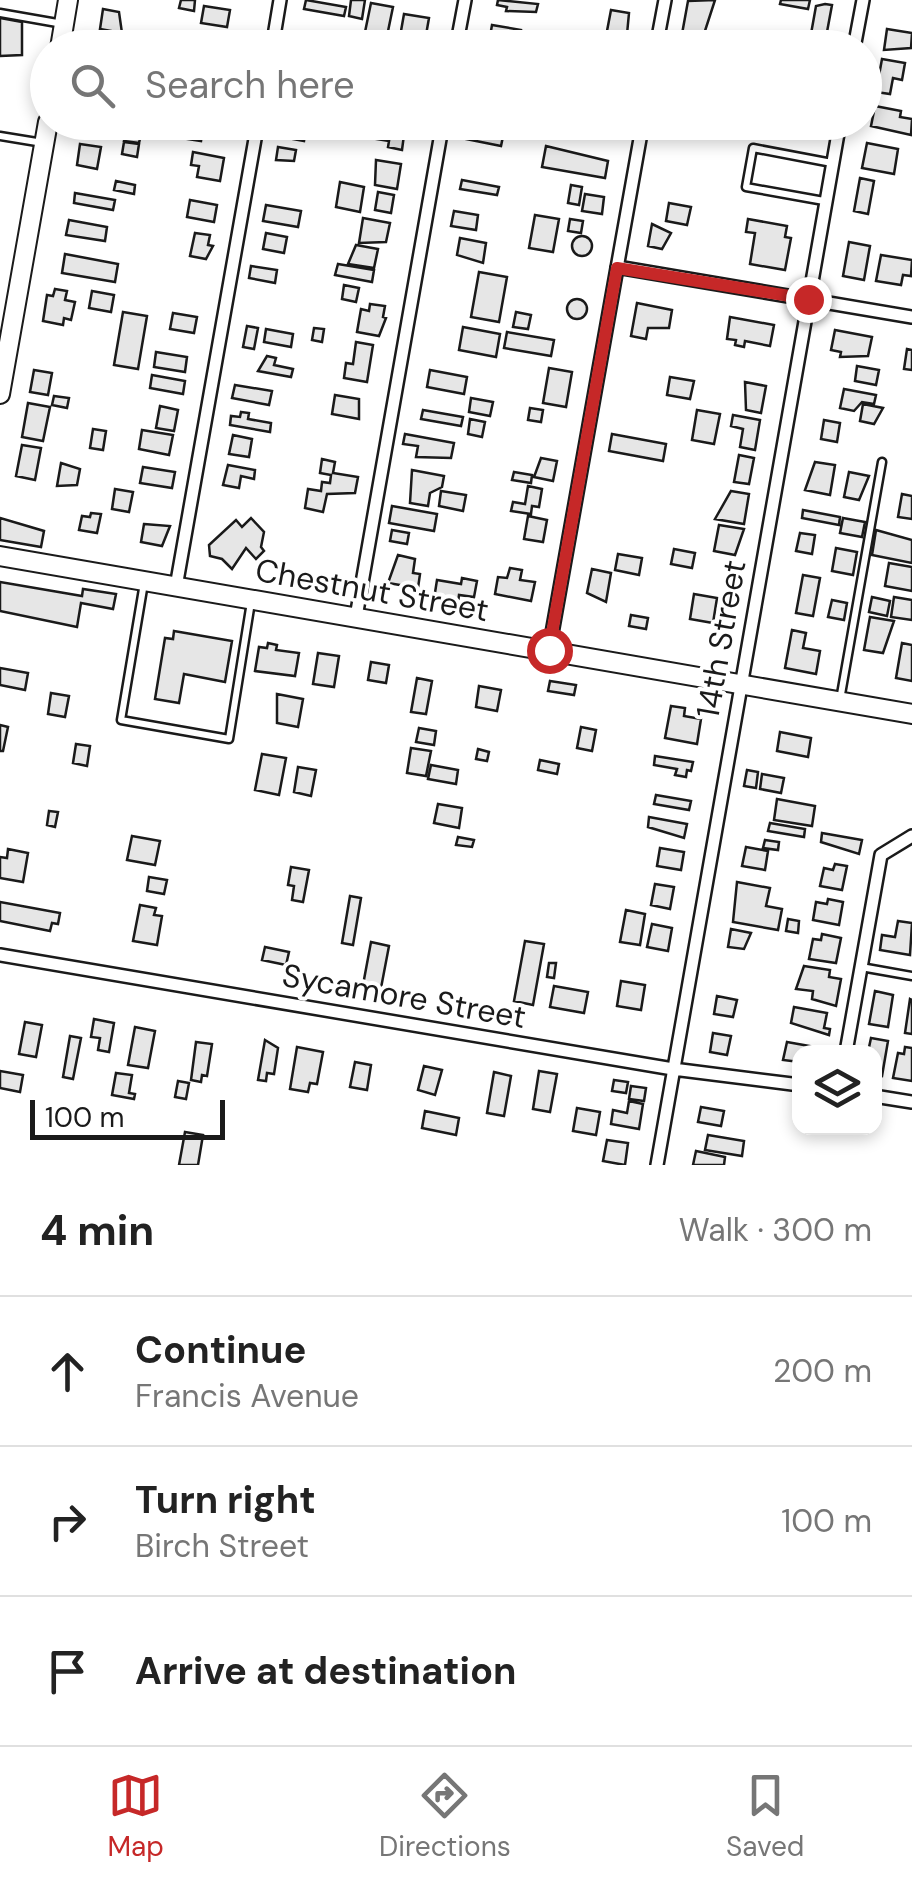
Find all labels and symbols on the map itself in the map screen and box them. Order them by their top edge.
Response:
route end [786,277,832,323]
street label: Chestnut Street [252,549,492,631]
street label: 14th Street [686,557,756,721]
route start [527,628,573,674]
street label: Sycamore Street [279,954,529,1038]
scale bar [30,1095,225,1140]

